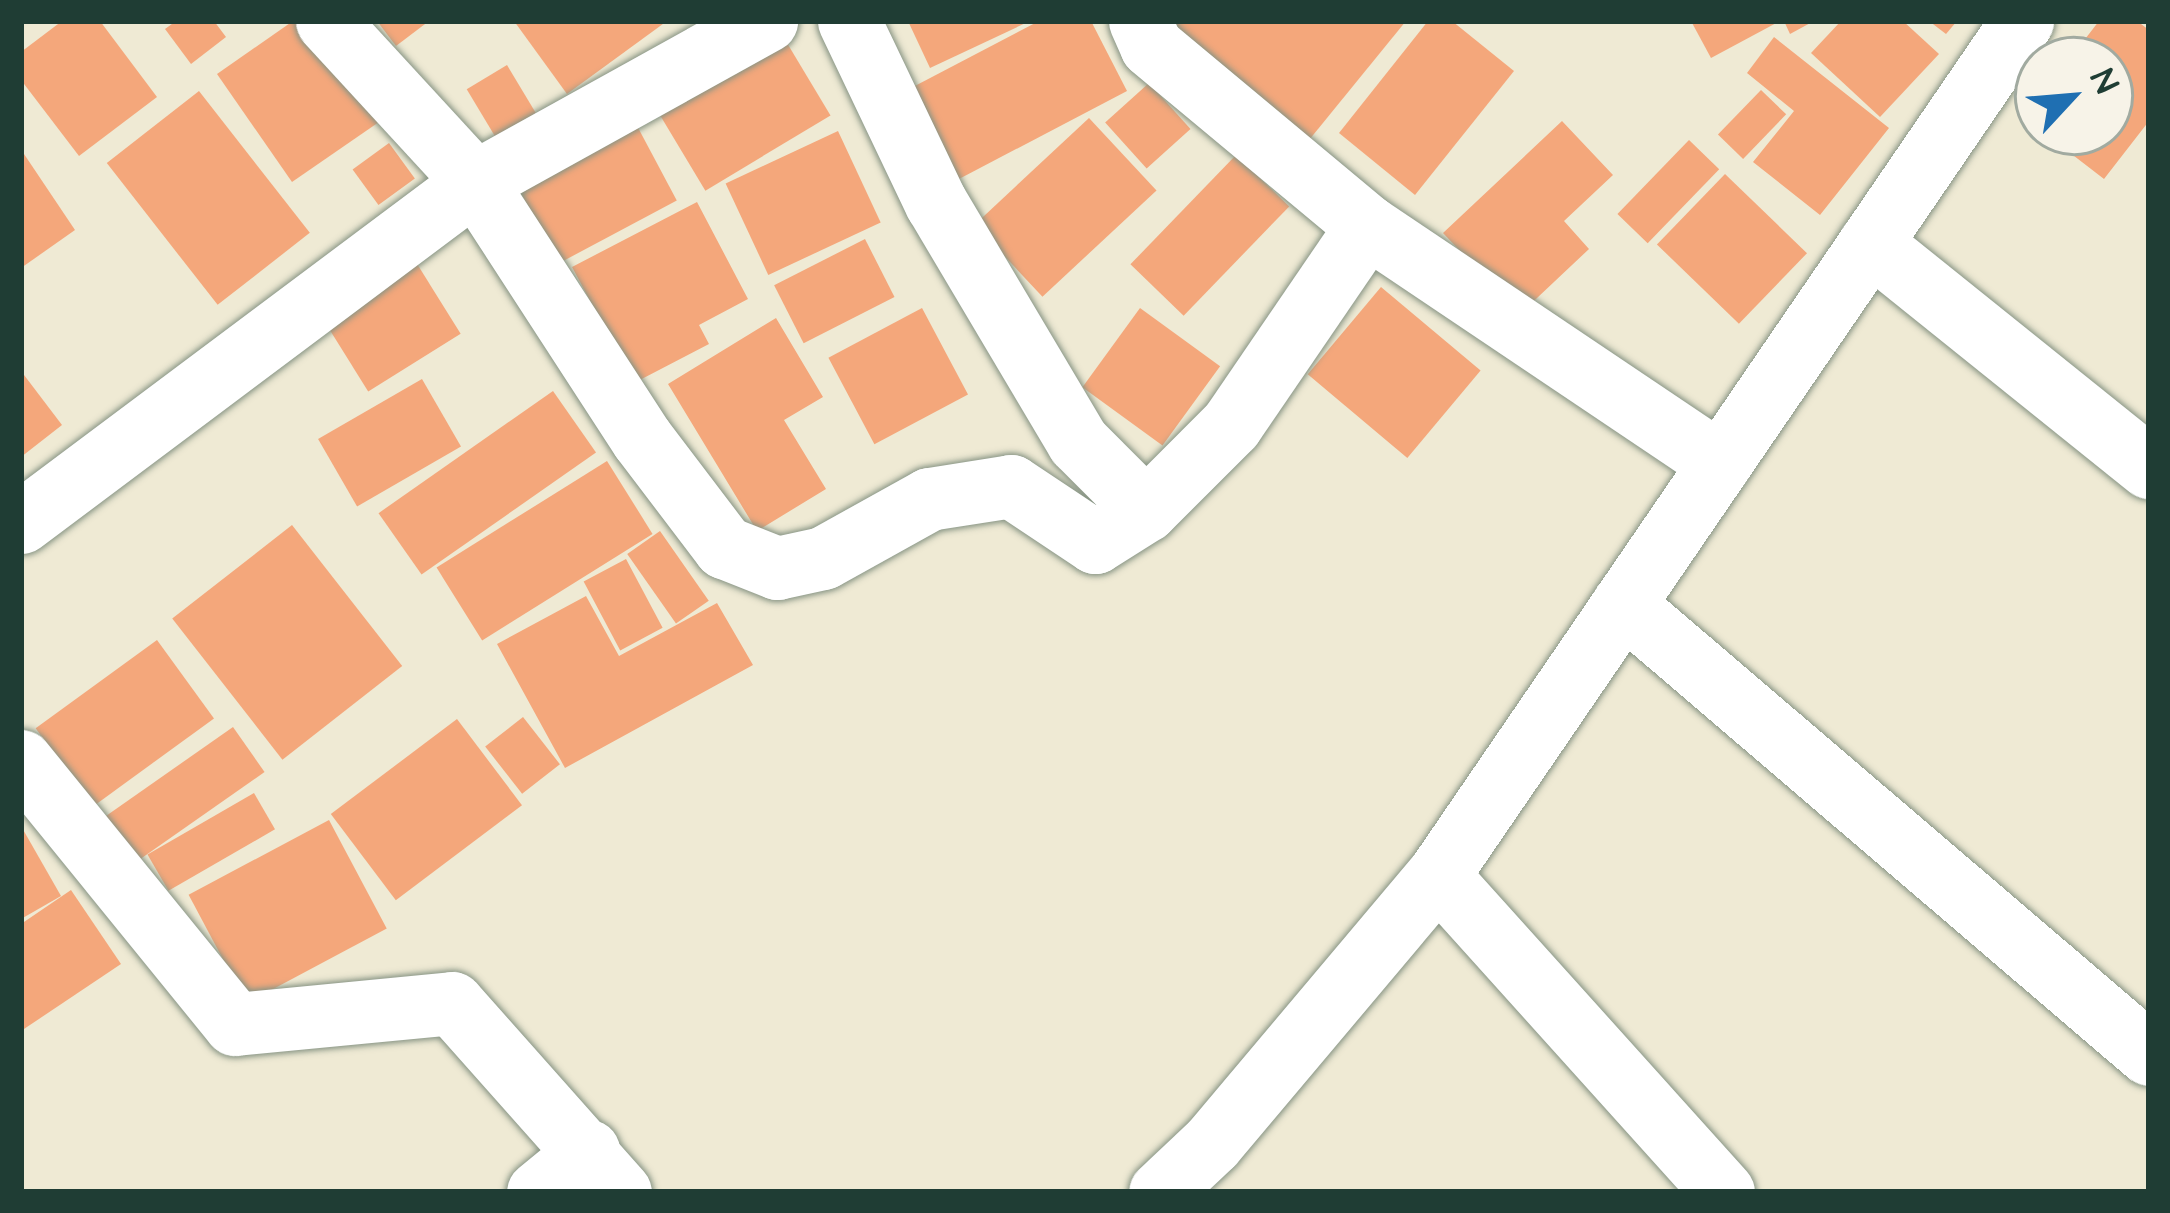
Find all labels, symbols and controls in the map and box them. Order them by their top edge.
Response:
north arrow [2014,36,2134,156]
text: N [2078,62,2129,101]

